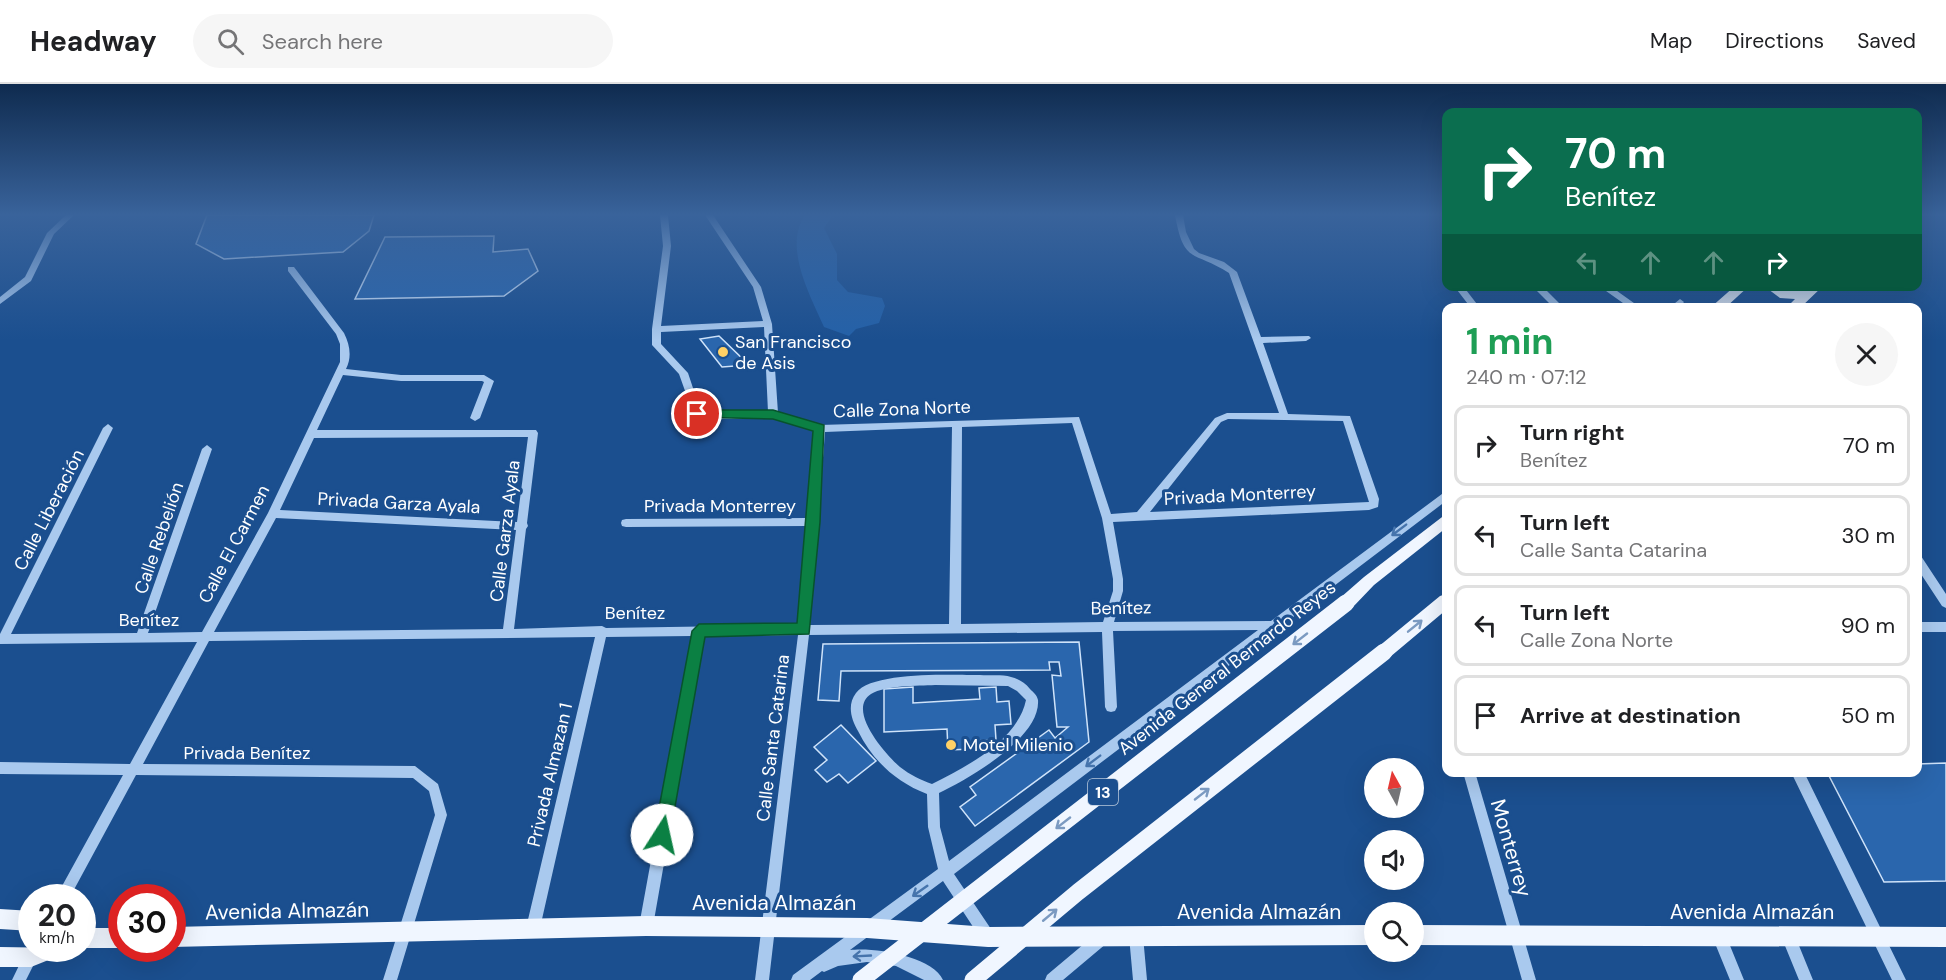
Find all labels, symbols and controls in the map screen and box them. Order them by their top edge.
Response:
search box [193,14,613,68]
text: Headway [30,23,157,60]
icon: search [214,25,247,58]
text: Search here [262,27,383,56]
text: Map [1650,27,1692,55]
text: Directions [1725,27,1824,55]
text: Saved [1857,27,1916,55]
text: 70 m [1565,126,1666,181]
icon: right [1466,132,1544,210]
text: Benítez [1565,179,1656,214]
icon: left [1571,246,1604,279]
icon: ahead [1634,246,1667,279]
icon: ahead [1697,246,1730,279]
icon: right [1760,246,1793,279]
text: 1 min [1466,318,1554,365]
button: close [1835,323,1898,386]
place label: San Francisco de Asis [735,330,851,375]
marker: San Francisco de Asis [716,345,730,359]
text: 240 m · 07:12 [1466,364,1587,390]
pin [671,388,722,439]
street label: Calle Zona Norte [833,395,971,423]
icon: arrive [680,397,713,430]
text: Turn right [1520,418,1625,447]
icon: right [1469,429,1502,462]
text: 70 m [1843,431,1895,460]
street label: Calle Liberación [8,445,90,575]
text: Benítez [1520,447,1587,473]
street label: Calle Garza Ayala [484,459,526,603]
street label: Calle Rebelión [129,479,189,597]
street label: Privada Monterrey [1163,479,1317,511]
street label: Calle El Carmen [193,481,275,607]
street label: Privada Garza Ayala [317,487,481,519]
street label: Privada Monterrey [644,494,796,518]
text: Turn left [1520,508,1610,537]
icon: left [1469,519,1502,552]
text: 30 m [1841,521,1895,550]
one-way arrow [1391,523,1407,536]
text: Calle Santa Catarina [1520,537,1707,563]
street label: Avenida General Bernardo Reyes [1113,575,1341,761]
street label: Benítez [1090,595,1152,621]
text: Turn left [1520,598,1610,627]
street label: Benítez [605,601,665,625]
street label: Benítez [119,608,179,632]
icon: left [1469,609,1502,642]
text: 90 m [1841,611,1895,640]
one-way arrow [1407,620,1423,633]
text: Calle Zona Norte [1520,627,1673,653]
one-way arrow [1292,632,1308,645]
street label: Calle Santa Catarina [751,653,795,823]
icon: arrive [1469,699,1502,732]
street label: Privada Almazan 1 [522,701,578,849]
text: Arrive at destination [1520,701,1741,730]
text: 50 m [1841,701,1895,730]
place label: Motel Milenio [963,733,1073,757]
marker: Motel Milenio [944,738,958,752]
street label: Privada Benítez [184,741,310,765]
one-way arrow [1085,755,1101,767]
north arrow [1364,758,1424,818]
map controls [1364,758,1424,962]
road number: 13 [1088,779,1118,805]
one-way arrow [1194,787,1210,800]
street label: Monterrey [1484,796,1538,900]
position arrow [630,803,694,867]
one-way arrow [1055,817,1071,829]
button: sound [1364,830,1424,890]
speed limit sign: 30 [108,884,186,962]
one-way arrow [912,885,928,897]
street label: Avenida Almazán [692,889,856,917]
text: 20 [38,896,76,935]
street label: Avenida Almazán [205,896,369,926]
street label: Avenida Almazán [1177,898,1341,926]
street label: Avenida Almazán [1670,898,1834,926]
button: search [1364,902,1424,962]
one-way arrow [1042,908,1057,922]
text: km/h [39,928,75,948]
one-way arrow [853,950,873,961]

